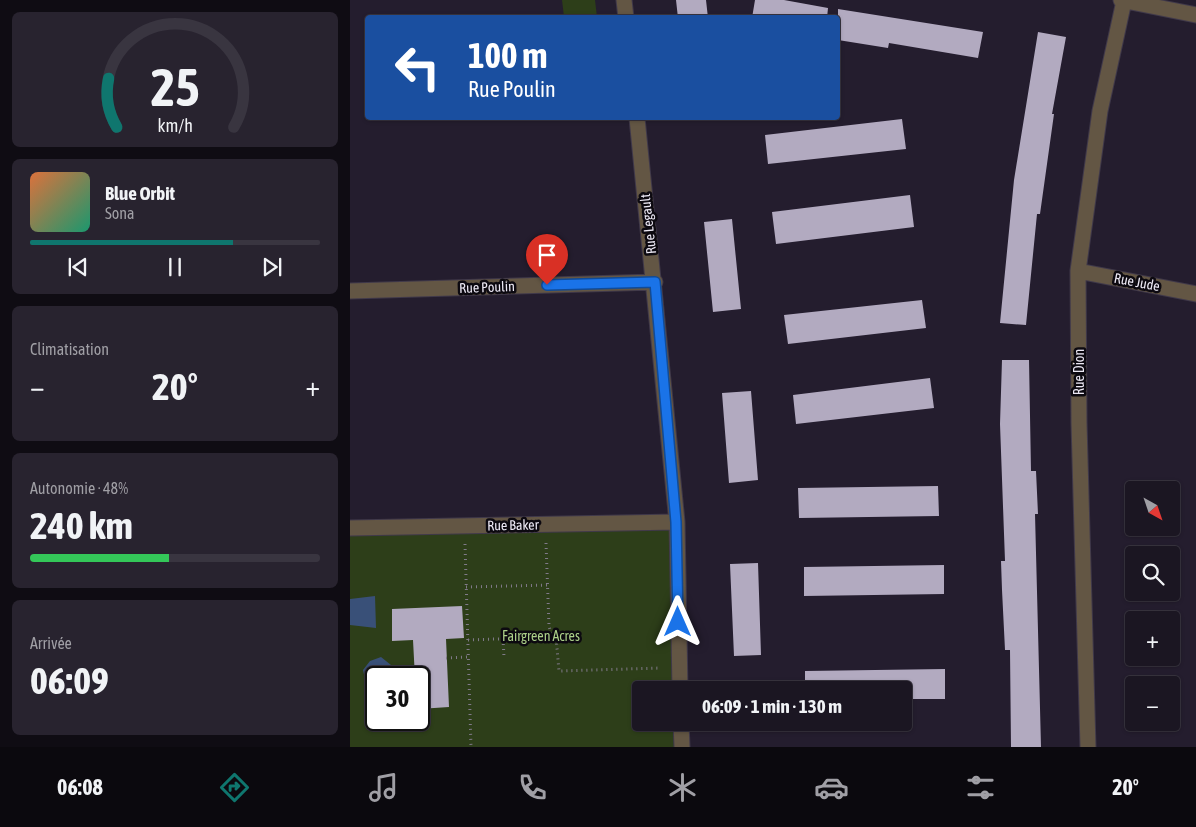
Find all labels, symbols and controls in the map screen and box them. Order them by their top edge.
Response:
icon: left [385,35,450,100]
text: 100 m [468,35,547,75]
text: 25 [151,57,199,117]
text: Rue Poulin [468,76,556,102]
text: km/h [157,115,193,136]
text: Blue Orbit [105,182,175,204]
street label: Rue Legault [637,193,659,255]
text: Sona [105,204,134,222]
pin [526,234,568,285]
icon: arrive [533,241,561,269]
icon: previous [64,253,92,281]
icon: pause [161,253,189,281]
icon: next [258,253,286,281]
street label: Rue Jude [1113,270,1161,294]
street label: Rue Poulin [459,278,515,296]
text: Climatisation [30,340,109,358]
street label: Rue Dion [1071,349,1087,395]
text: 20° [152,365,198,408]
text: − [30,370,45,402]
text: + [305,370,320,402]
text: Autonomie · 48% [30,479,128,497]
north arrow [1125,481,1180,536]
map controls [1125,481,1180,731]
text: 240 km [30,504,133,547]
street label: Rue Baker [487,517,540,533]
button: search [1125,546,1180,601]
position arrow [651,595,703,647]
button: + [1125,611,1180,666]
park label: Fairgreen Acres [502,628,580,644]
text: Arrivée [30,634,72,652]
text: 06:09 [30,659,109,702]
speed limit sign: 30 [365,666,430,731]
button: − [1125,676,1180,731]
text: 06:09 · 1 min · 130 m [702,695,842,717]
icon: directions [217,770,252,805]
icon: music [366,770,401,805]
icon: phone [515,770,550,805]
icon: climate [665,770,700,805]
icon: car [814,770,849,805]
icon: filters [963,770,998,805]
text: 06:08 [57,774,103,800]
text: 20° [1112,774,1139,800]

